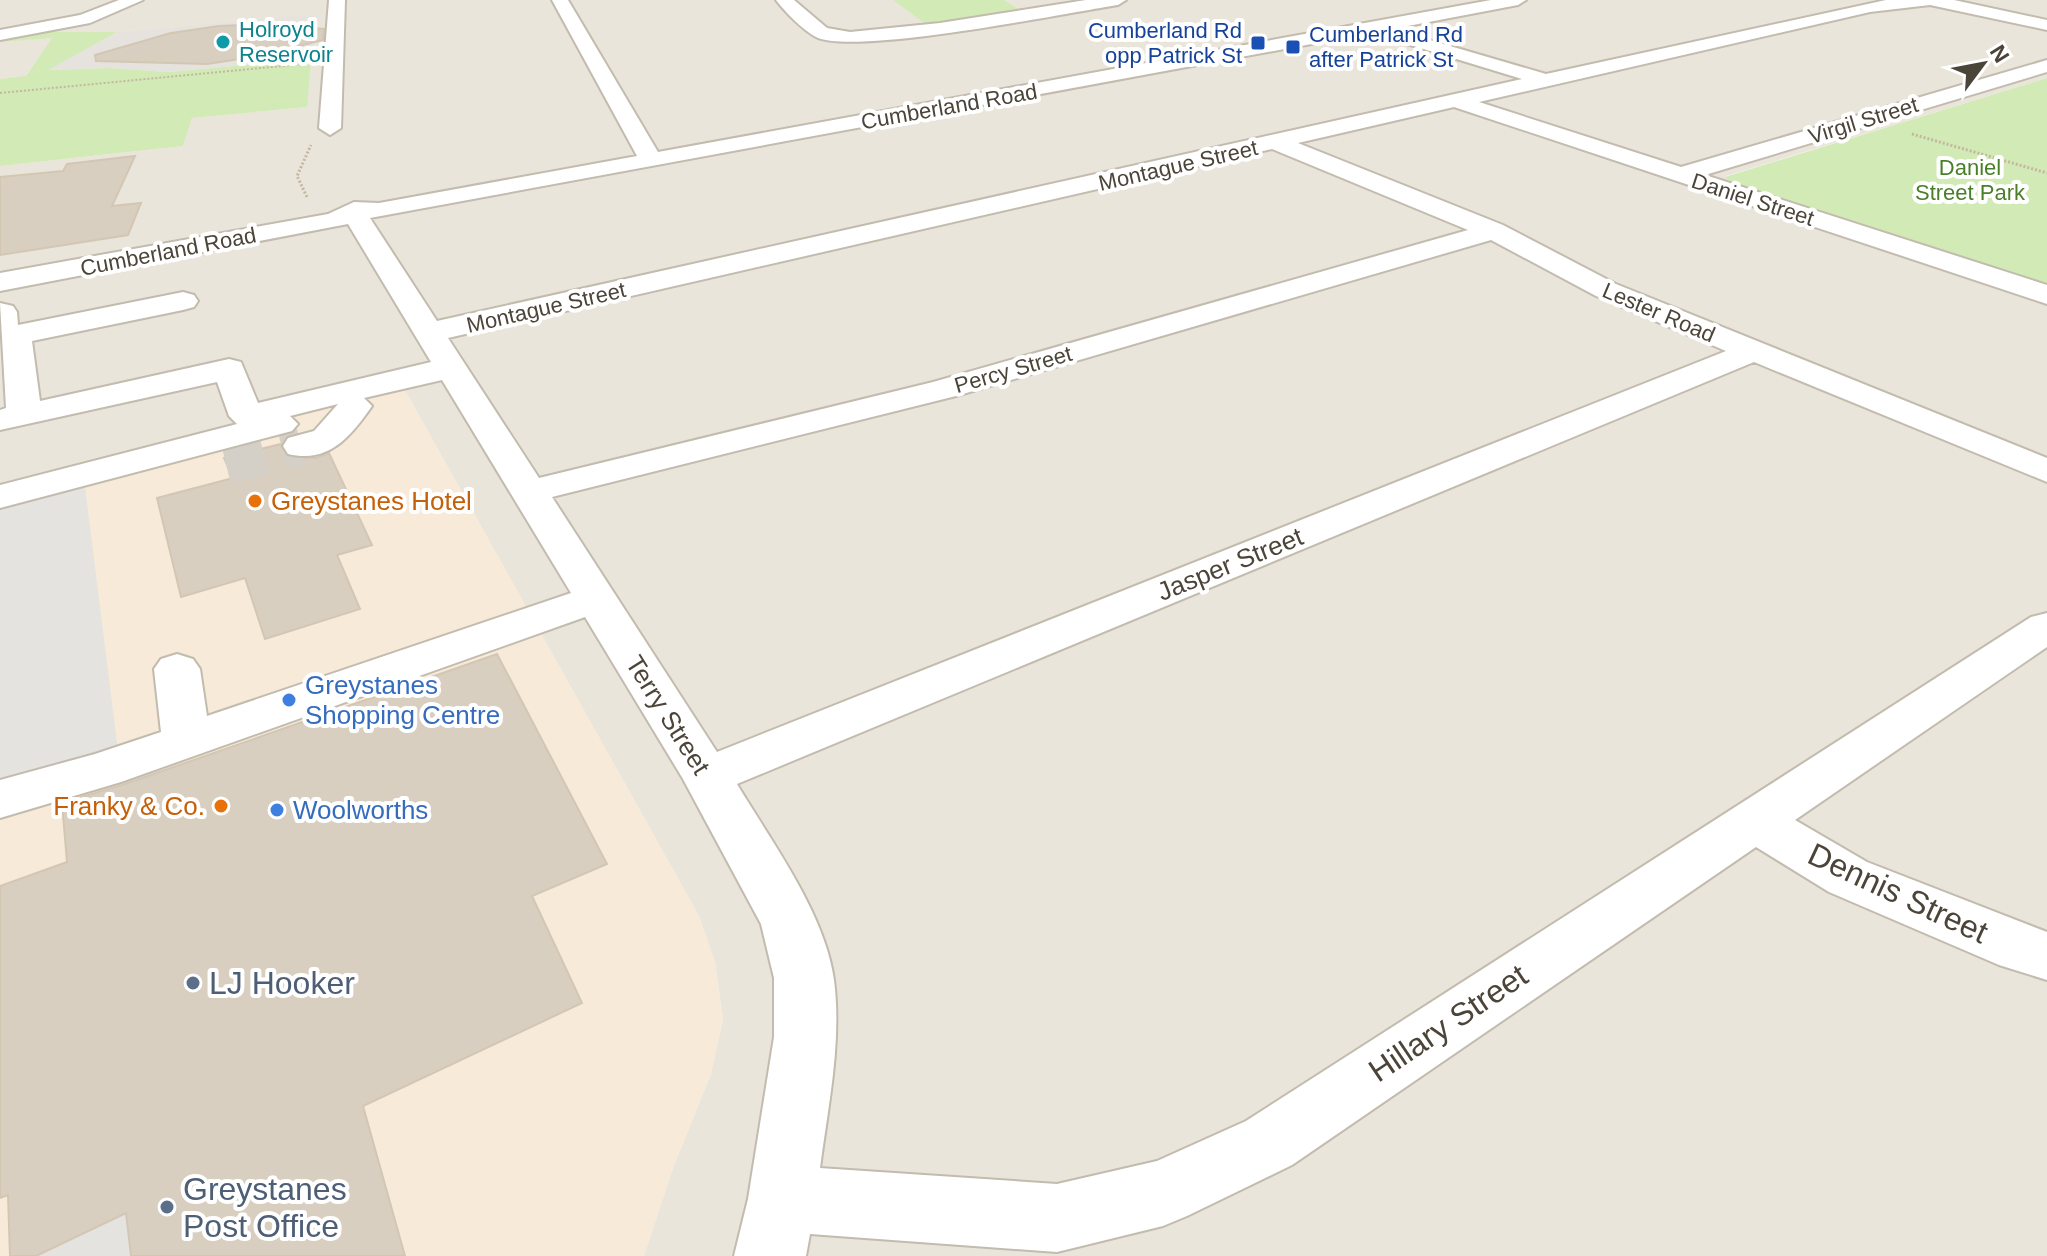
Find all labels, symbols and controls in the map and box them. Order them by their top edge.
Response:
place label: Holroyd Reservoir [239,17,333,67]
place label: Cumberland Rd opp Patrick St [1088,18,1242,68]
place label: Cumberland Rd after Patrick St [1309,22,1463,72]
north arrow [1943,24,2023,104]
marker: Holroyd Reservoir [214,33,232,51]
marker: Cumberland Rd opp Patrick St [1249,34,1267,52]
marker: Cumberland Rd after Patrick St [1284,38,1302,56]
text: N [1985,40,2014,67]
street label: Cumberland Road [859,79,1039,134]
street label: Virgil Street [1805,92,1921,149]
street label: Montague Street [1096,135,1260,196]
park label: Daniel Street Park [1915,155,2026,205]
street label: Daniel Street [1689,168,1817,231]
street label: Cumberland Road [78,222,258,281]
street label: Montague Street [464,277,628,338]
street label: Lester Road [1599,278,1719,347]
street label: Percy Street [952,341,1075,398]
place label: Greystanes Hotel [271,486,472,516]
marker: Greystanes Hotel [246,492,264,510]
street label: Jasper Street [1153,521,1308,607]
street label: Terry Street [620,650,717,781]
place label: Greystanes Shopping Centre [305,670,500,730]
marker: Greystanes Shopping Centre [280,691,298,709]
place label: Franky & Co. [53,791,205,821]
place label: Woolworths [293,795,428,825]
marker: Franky & Co. [212,797,230,815]
marker: Woolworths [268,801,286,819]
street label: Dennis Street [1803,836,1994,950]
street label: Hillary Street [1362,957,1534,1089]
place label: LJ Hooker [209,965,355,1001]
marker: LJ Hooker [184,974,202,992]
place label: Greystanes Post Office [183,1171,347,1244]
marker: Greystanes Post Office [158,1198,176,1216]

